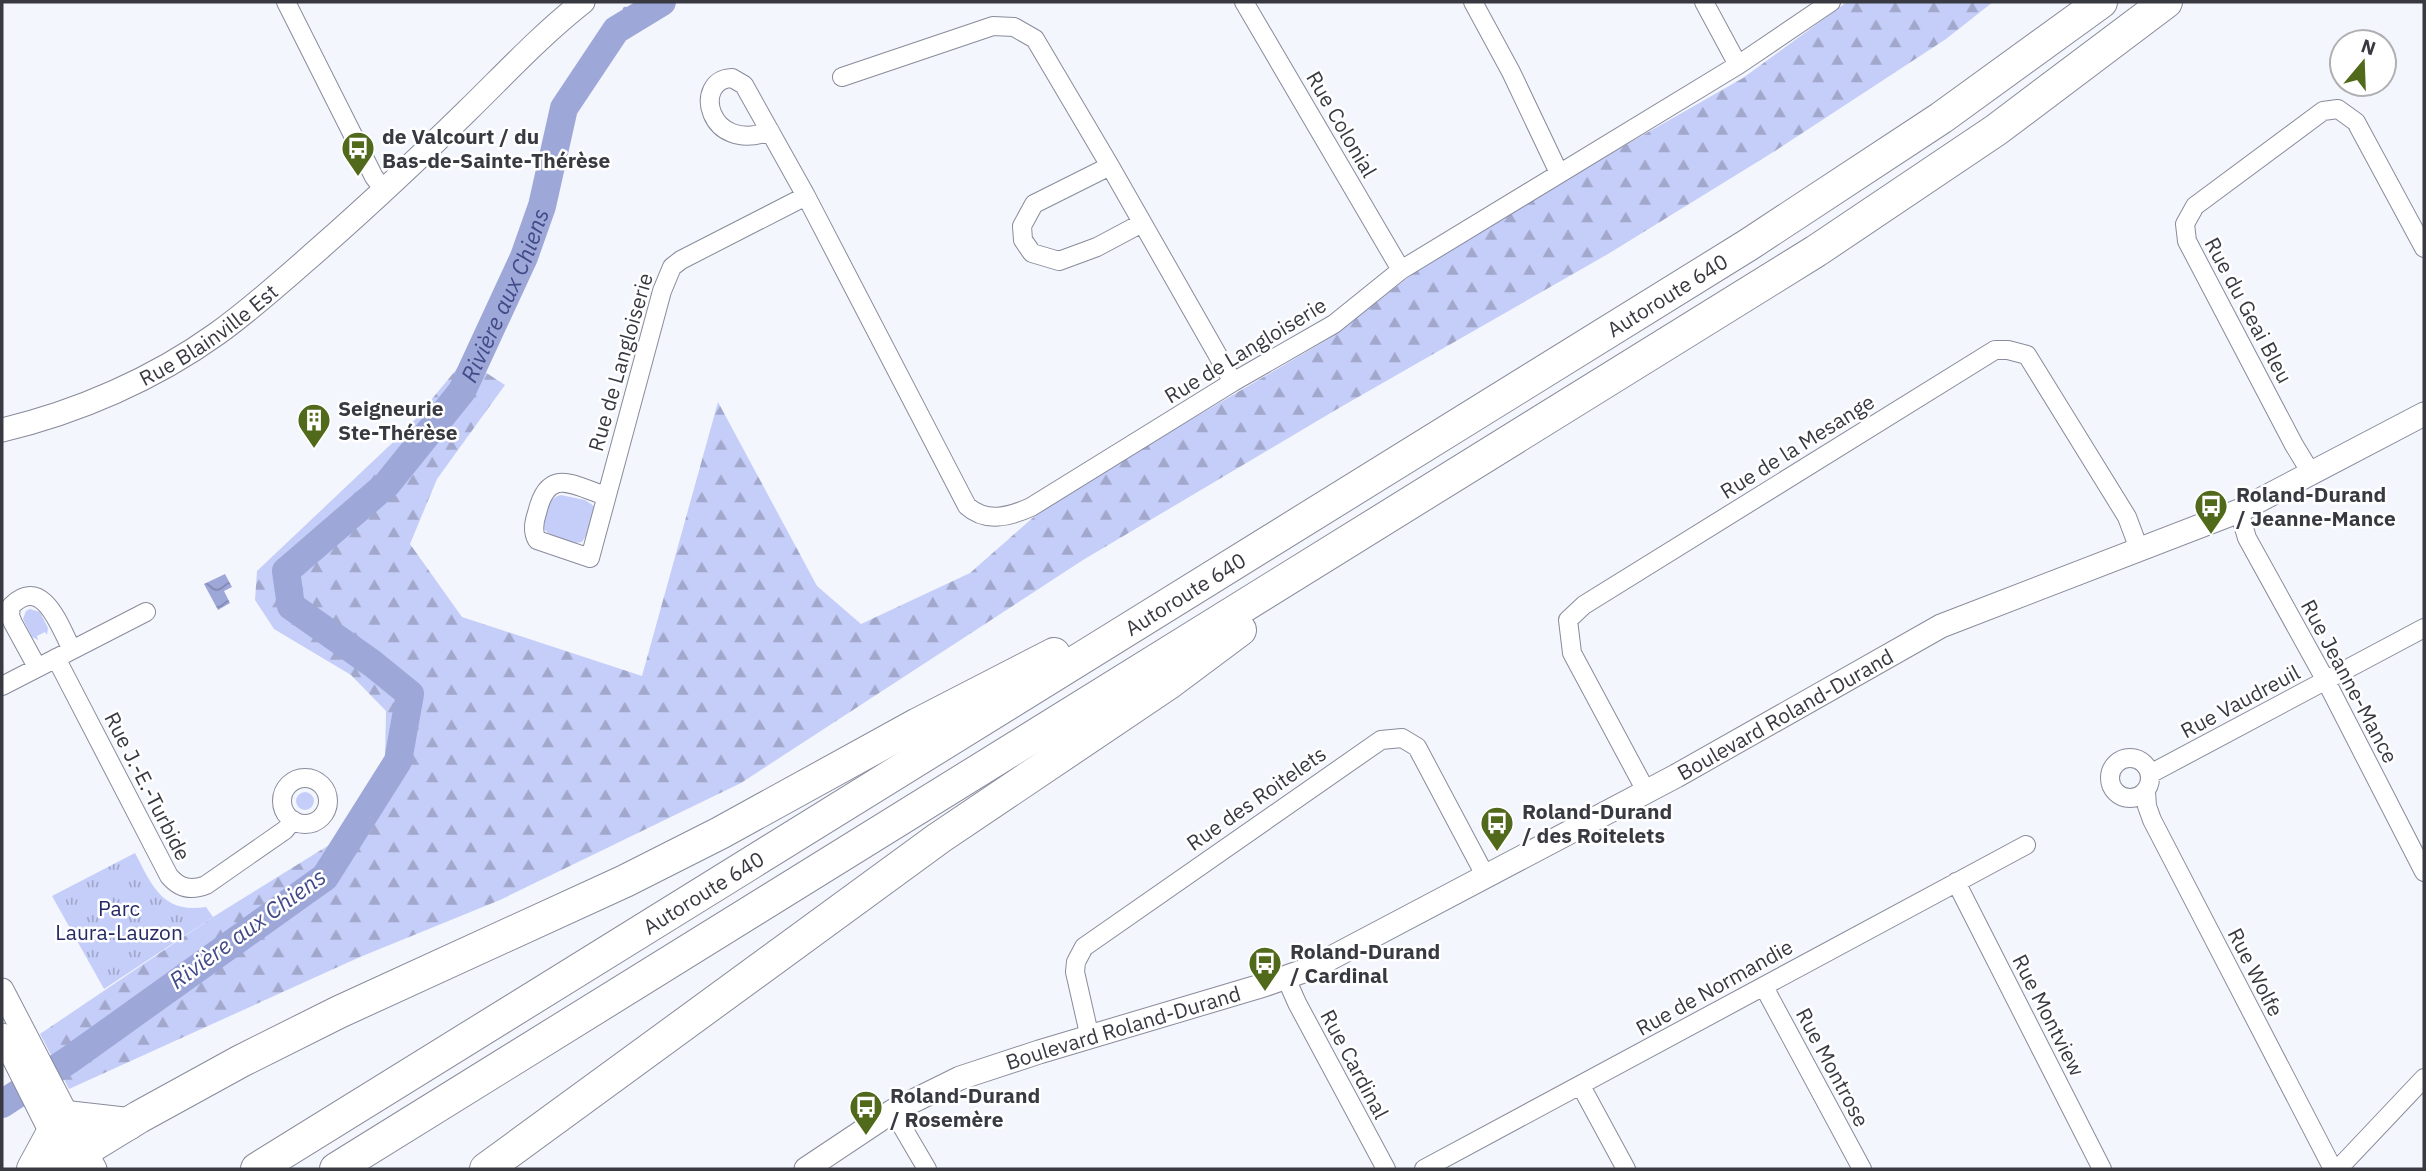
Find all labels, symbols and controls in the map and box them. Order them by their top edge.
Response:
north arrow [2328,28,2398,98]
text: N [2358,33,2379,61]
street label: Rue Colonial [1300,66,1384,182]
place label: de Valcourt / du Bas-de-Sainte-Thérèse [382,122,610,174]
bus stop icon: de Valcourt / du Bas-de-Sainte-Thérèse [339,129,377,178]
water label: Rivière aux Chiens [453,204,555,387]
street label: Rue du Geai Bleu [2199,232,2299,388]
street label: Autoroute 640 [1601,247,1733,343]
street label: Rue de Langloiserie [581,270,659,454]
street label: Rue Blainville Est [134,277,283,392]
street label: Rue de Langloiserie [1159,291,1331,409]
street label: Rue de la Mesange [1715,387,1879,505]
place label: Seigneurie Ste-Thérèse [338,394,458,446]
building icon: Seigneurie Ste-Thérèse [295,401,333,450]
place label: Roland-Durand / Jeanne-Mance [2236,480,2396,532]
bus stop icon: Roland-Durand / Jeanne-Mance [2192,487,2230,536]
street label: Autoroute 640 [1119,546,1251,642]
street label: Rue Jeanne-Mance [2295,594,2405,768]
street label: Boulevard Roland-Durand [1672,642,1898,787]
street label: Rue Vaudreuil [2175,658,2305,744]
street label: Rue J.-E.-Turbide [98,707,198,865]
street label: Rue des Roitelets [1181,739,1331,857]
place label: Roland-Durand / des Roitelets [1522,797,1672,849]
bus stop icon: Roland-Durand / des Roitelets [1478,804,1516,853]
street label: Autoroute 640 [637,844,769,941]
water label: Rivière aux Chiens [163,861,331,995]
park label: Parc Laura-Lauzon [55,894,183,946]
street label: Rue Wolfe [2222,923,2290,1021]
street label: Rue de Normandie [1631,932,1797,1042]
place label: Roland-Durand / Cardinal [1290,937,1440,989]
bus stop icon: Roland-Durand / Cardinal [1246,944,1284,993]
street label: Rue Montview [2006,949,2092,1081]
street label: Boulevard Roland-Durand [1002,979,1244,1076]
street label: Rue Montrose [1790,1003,1876,1131]
street label: Rue Cardinal [1314,1004,1396,1124]
place label: Roland-Durand / Rosemère [890,1081,1040,1133]
bus stop icon: Roland-Durand / Rosemère [847,1088,885,1137]

